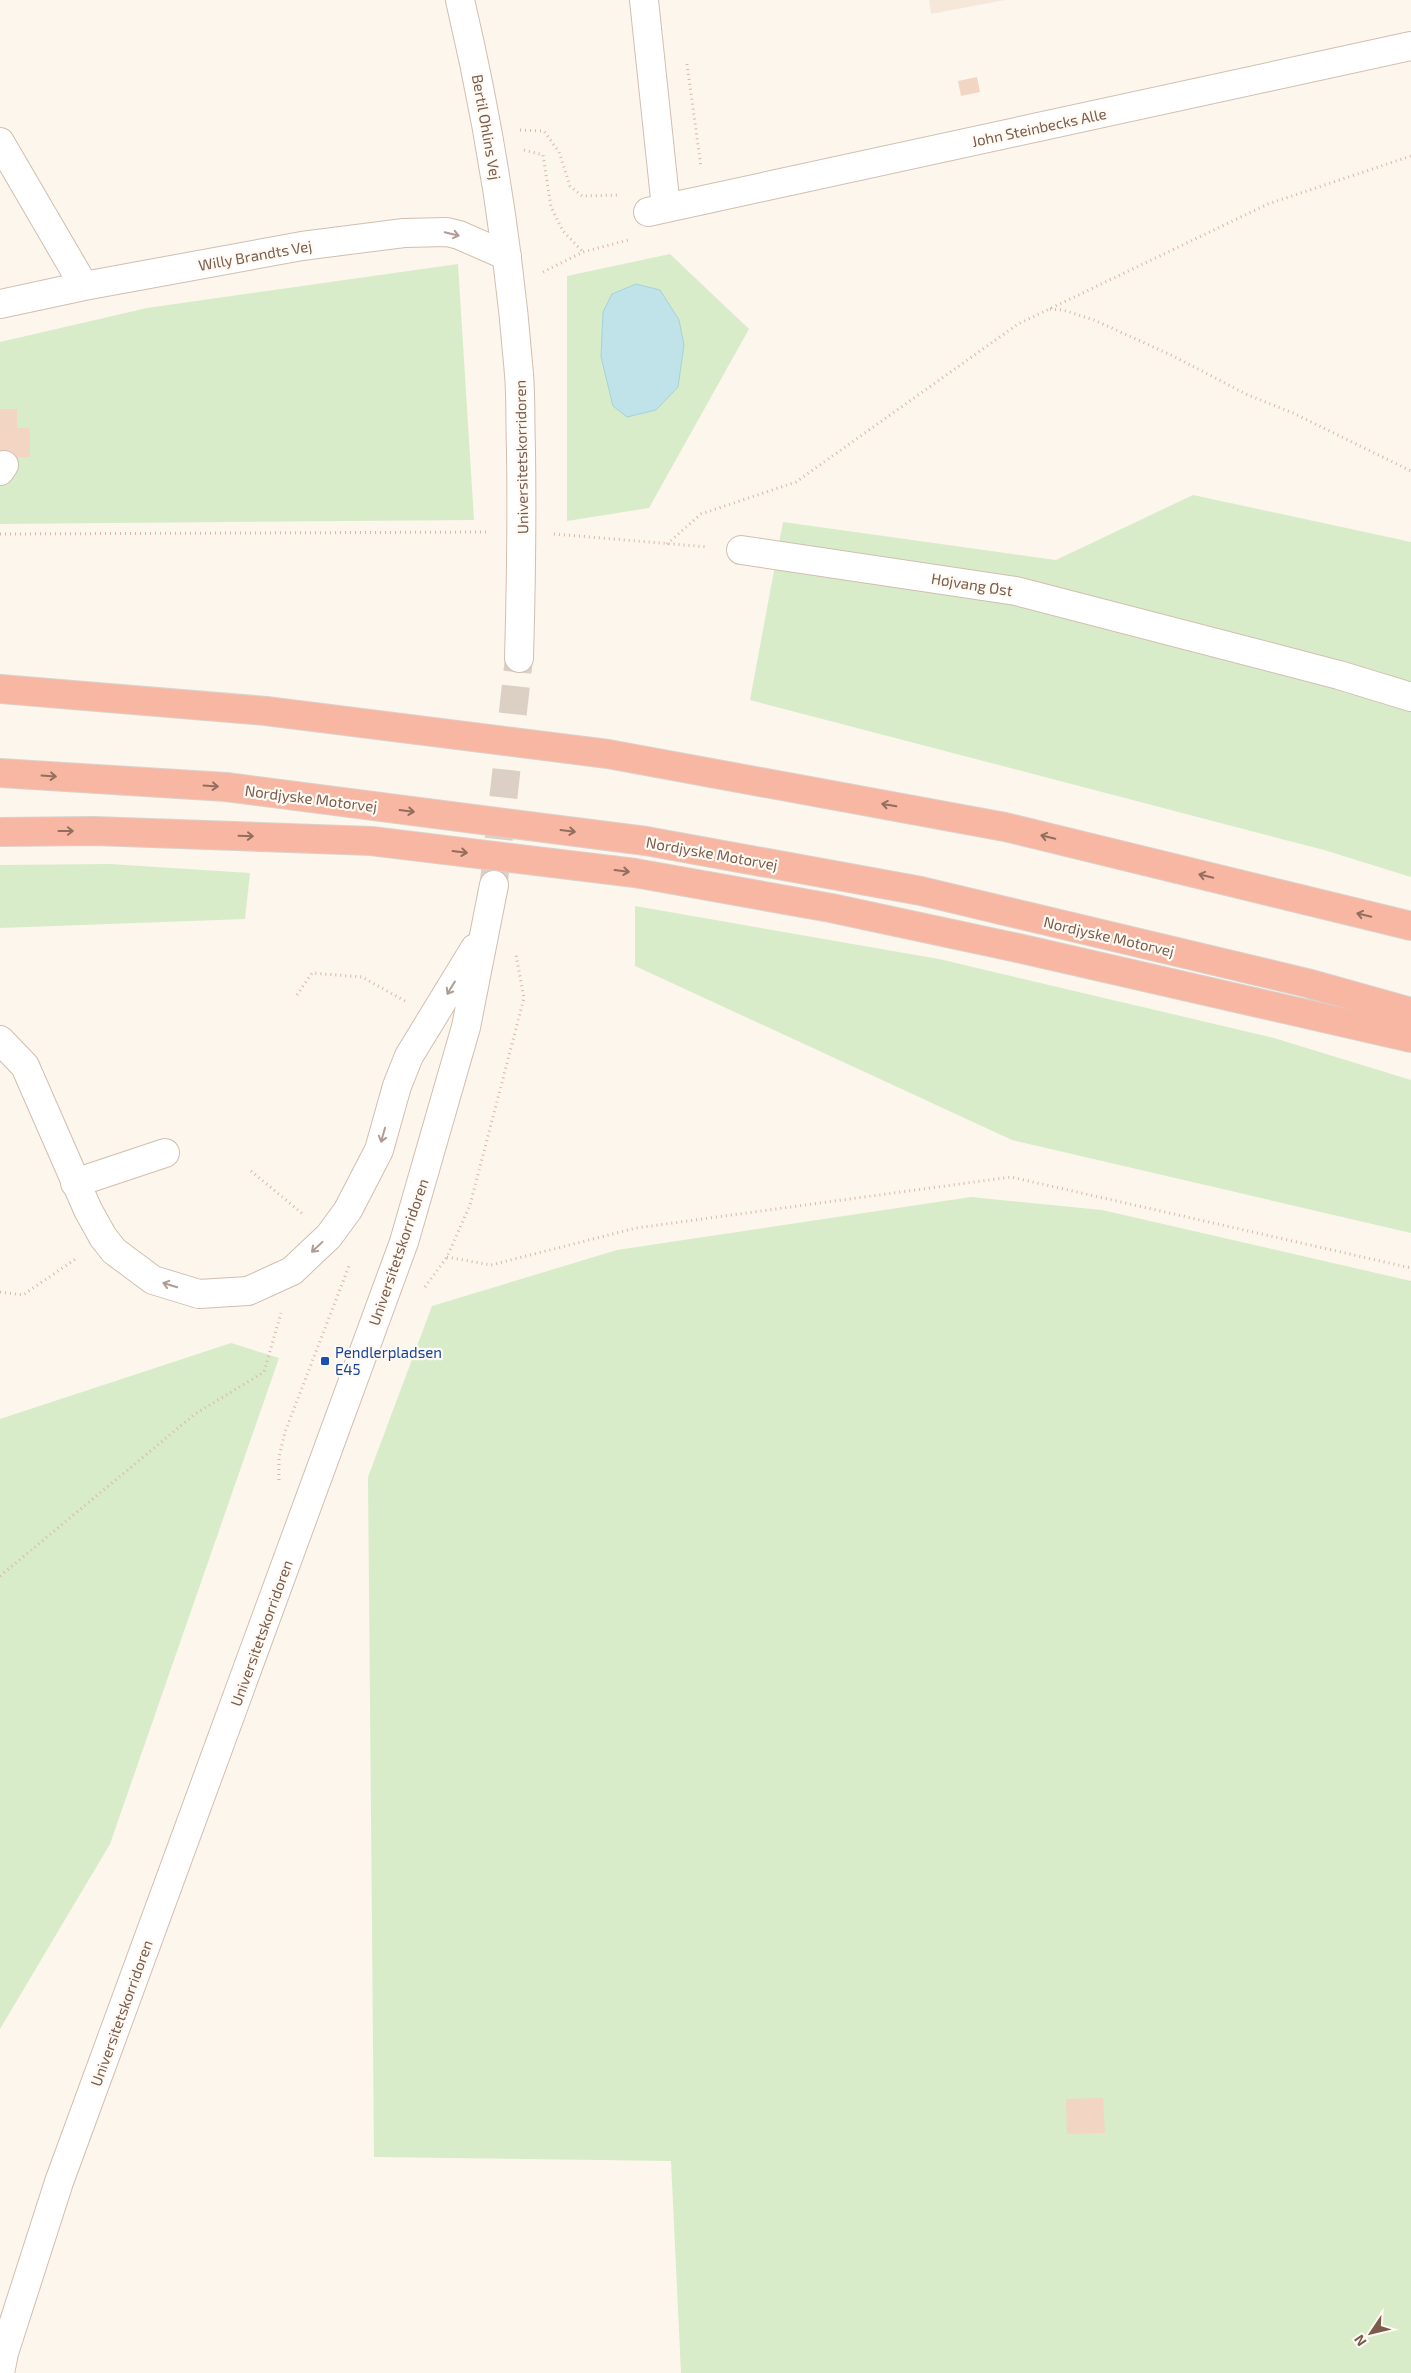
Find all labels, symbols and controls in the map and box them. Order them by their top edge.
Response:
street label: Bertil Ohlins Vej [468,73,505,181]
street label: John Steinbecks Alle [970,104,1108,150]
one-way arrow [444,230,460,239]
street label: Willy Brandts Vej [197,236,313,275]
street label: Universitetskorridoren [511,380,531,534]
street label: Højvang Øst [930,569,1014,600]
one-way arrow [40,771,56,781]
street label: Nordjyske Motorvej [244,781,378,816]
one-way arrow [203,782,219,791]
one-way arrow [881,800,897,810]
one-way arrow [398,806,414,816]
one-way arrow [58,826,74,836]
one-way arrow [560,826,576,836]
one-way arrow [238,832,254,841]
one-way arrow [1041,832,1057,841]
street label: Nordjyske Motorvej [645,833,779,874]
one-way arrow [452,847,468,857]
one-way arrow [613,866,629,876]
one-way arrow [1198,871,1214,880]
one-way arrow [1356,910,1372,919]
street label: Nordjyske Motorvej [1042,912,1176,961]
one-way arrow [445,981,455,995]
one-way arrow [377,1126,387,1142]
street label: Universitetskorridoren [364,1176,432,1328]
one-way arrow [311,1241,324,1253]
one-way arrow [162,1279,178,1289]
place label: Pendlerpladsen E45 [335,1343,442,1378]
marker: Pendlerpladsen E45 [319,1355,331,1367]
street label: Universitetskorridoren [226,1557,296,1709]
street label: Universitetskorridoren [86,1937,156,2089]
north arrow [1346,2308,1396,2358]
text: N [1350,2332,1370,2350]

